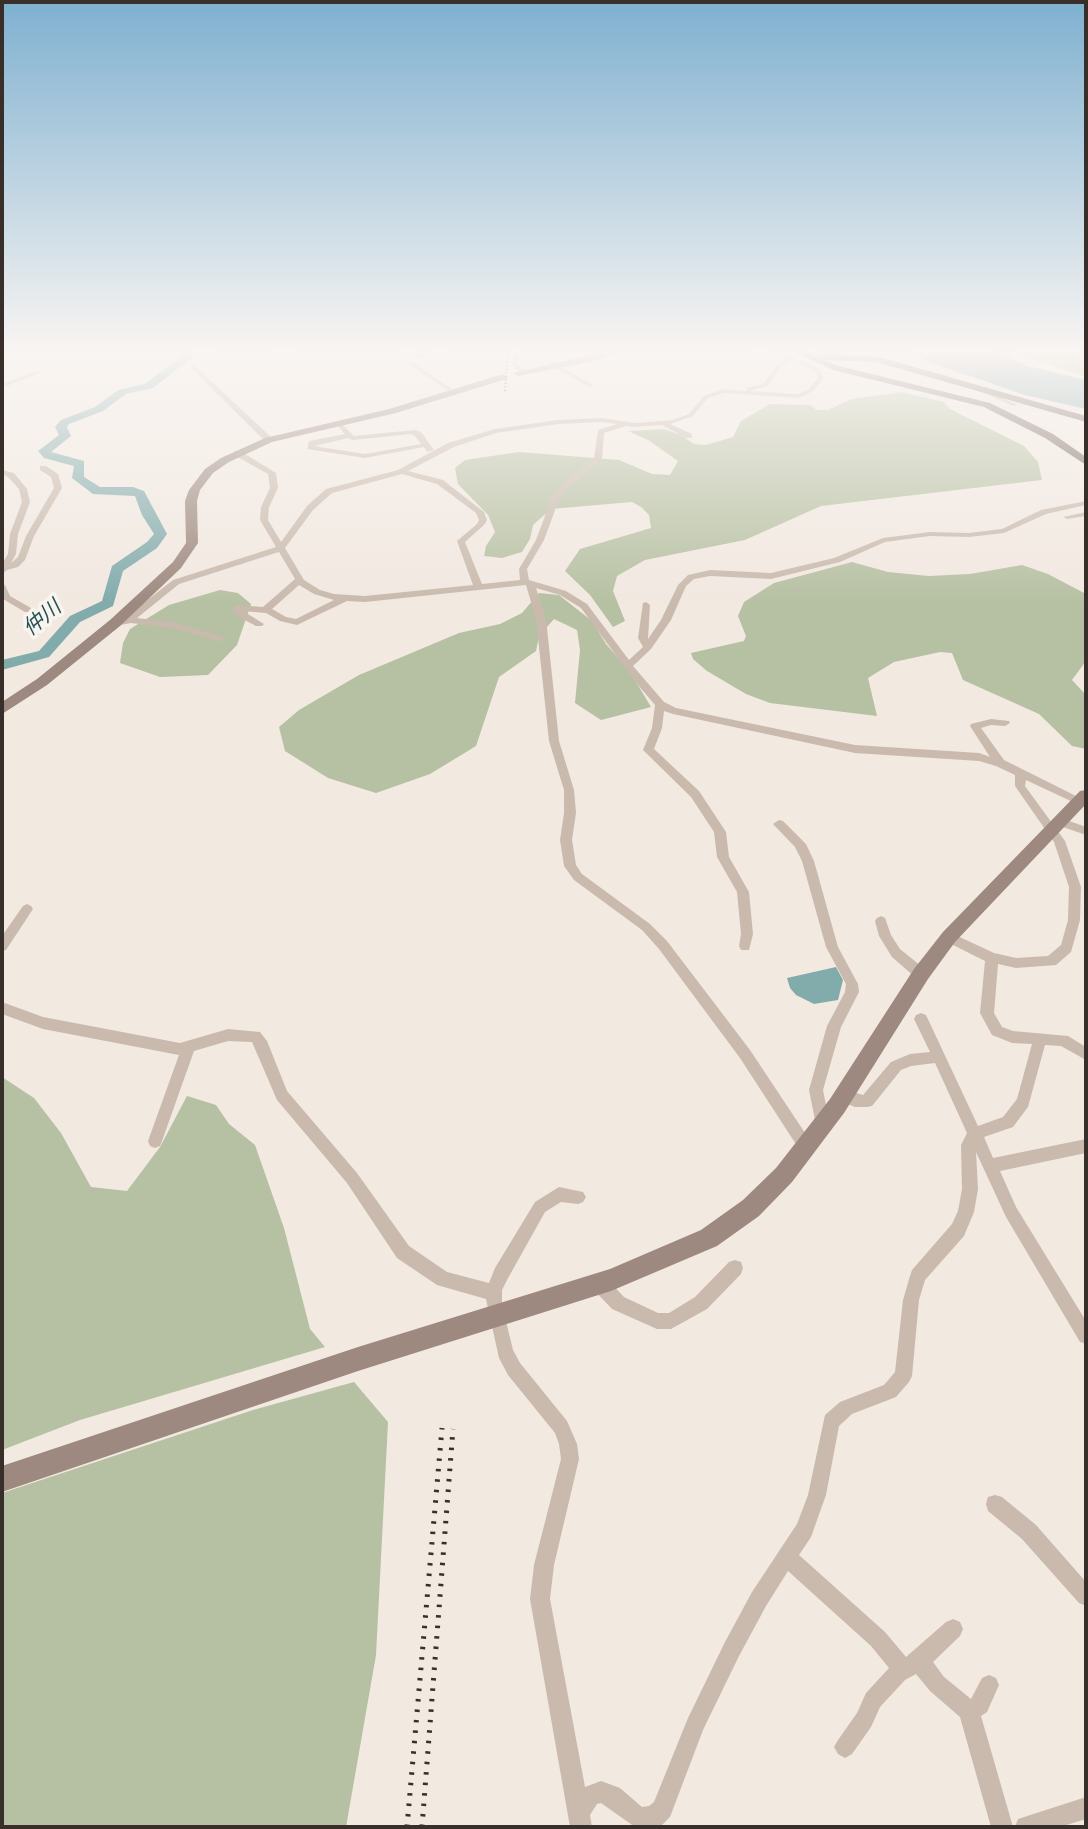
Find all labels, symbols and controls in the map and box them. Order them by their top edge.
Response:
water label: 仲川 [19,596,67,642]

